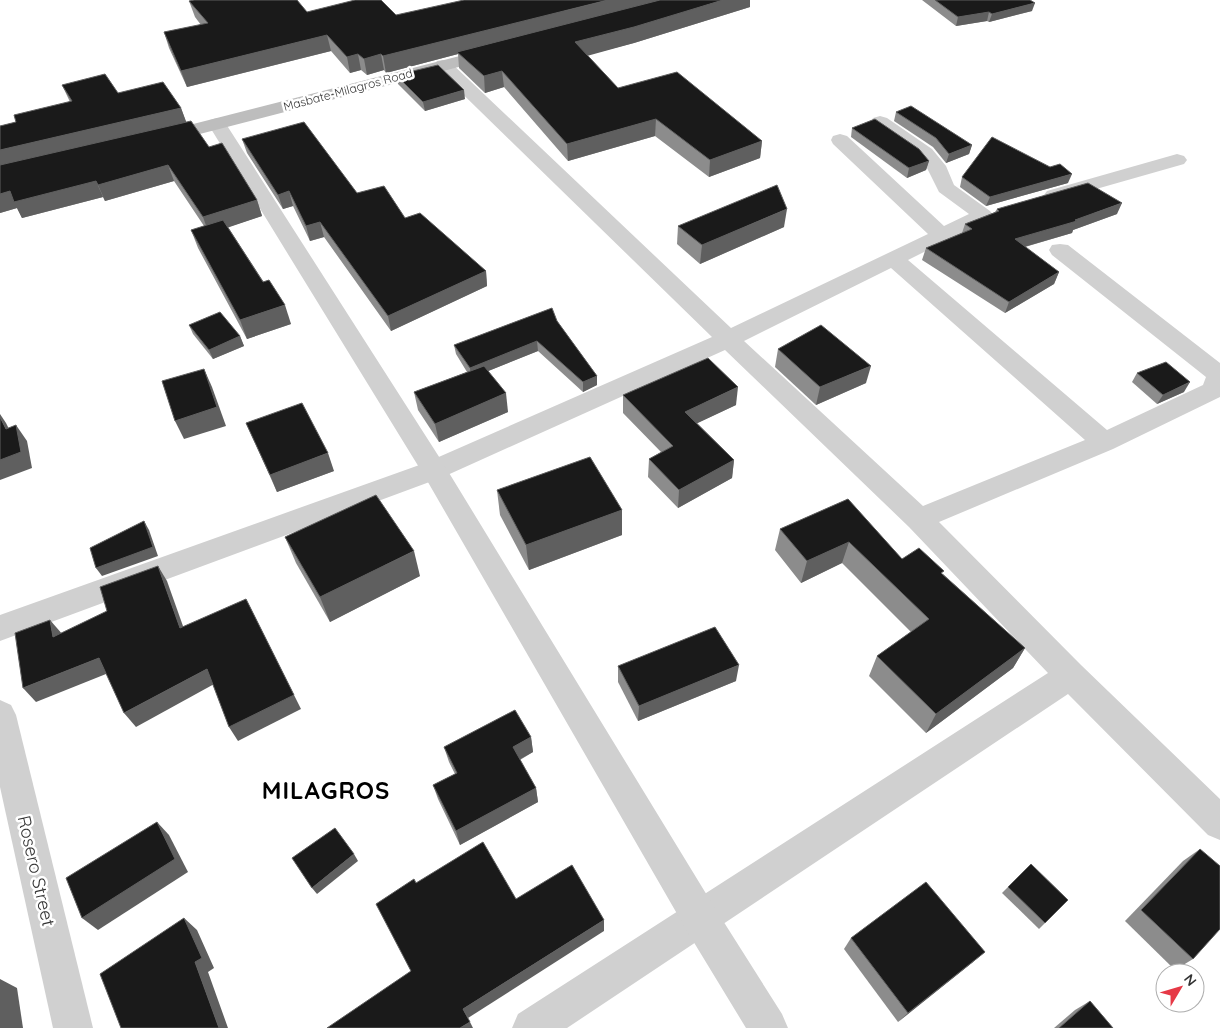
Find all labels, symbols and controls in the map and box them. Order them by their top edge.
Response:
street label: Masbate-Milagros Road [282,65,414,114]
district label: MILAGROS [262,775,390,805]
street label: Rosero Street [13,813,60,929]
north arrow [1155,963,1205,1013]
text: N [1180,970,1201,990]

